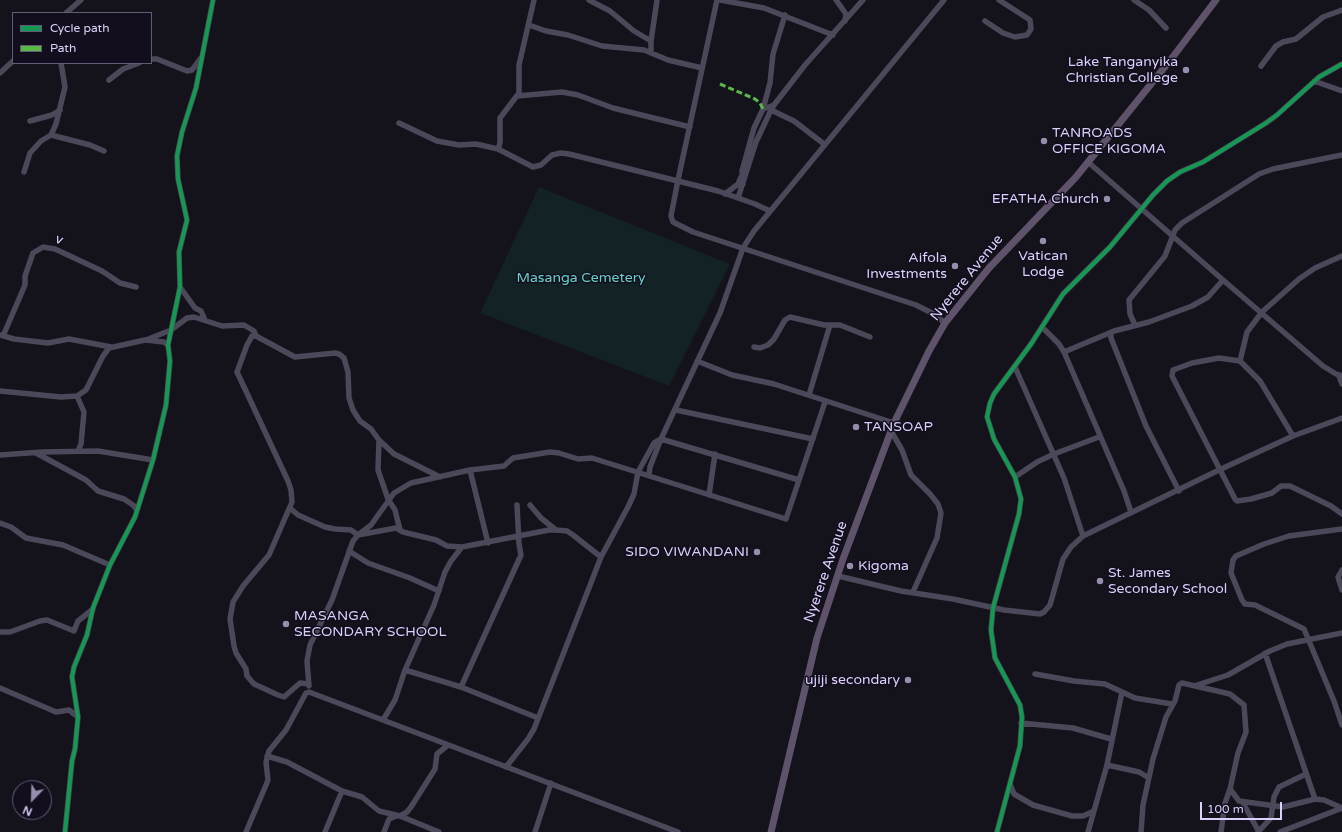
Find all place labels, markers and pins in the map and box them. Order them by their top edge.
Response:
place label: Lake Tanganyika Christian College [1066,54,1178,86]
marker: Lake Tanganyika Christian College [1181,65,1191,75]
place label: TANROADS OFFICE KIGOMA [1052,125,1166,158]
marker: TANROADS OFFICE KIGOMA [1039,136,1049,146]
place label: EFATHA Church [992,191,1099,207]
marker: EFATHA Church [1102,194,1112,204]
marker: Vatican Lodge [1038,236,1048,246]
place label: Vatican Lodge [1018,248,1068,280]
place label: Aifola Investments [866,250,947,282]
marker: Aifola Investments [950,261,960,271]
place label: TANSOAP [864,419,933,435]
marker: TANSOAP [851,422,861,432]
place label: SIDO VIWANDANI [625,544,749,560]
marker: SIDO VIWANDANI [752,547,762,557]
place label: Kigoma [858,558,909,574]
marker: Kigoma [845,561,855,571]
place label: St. James Secondary School [1108,565,1227,598]
marker: St. James Secondary School [1095,576,1105,586]
place label: MASANGA SECONDARY SCHOOL [294,608,447,640]
marker: MASANGA SECONDARY SCHOOL [281,619,291,629]
place label: ujiji secondary [805,672,900,688]
marker: ujiji secondary [903,675,913,685]

